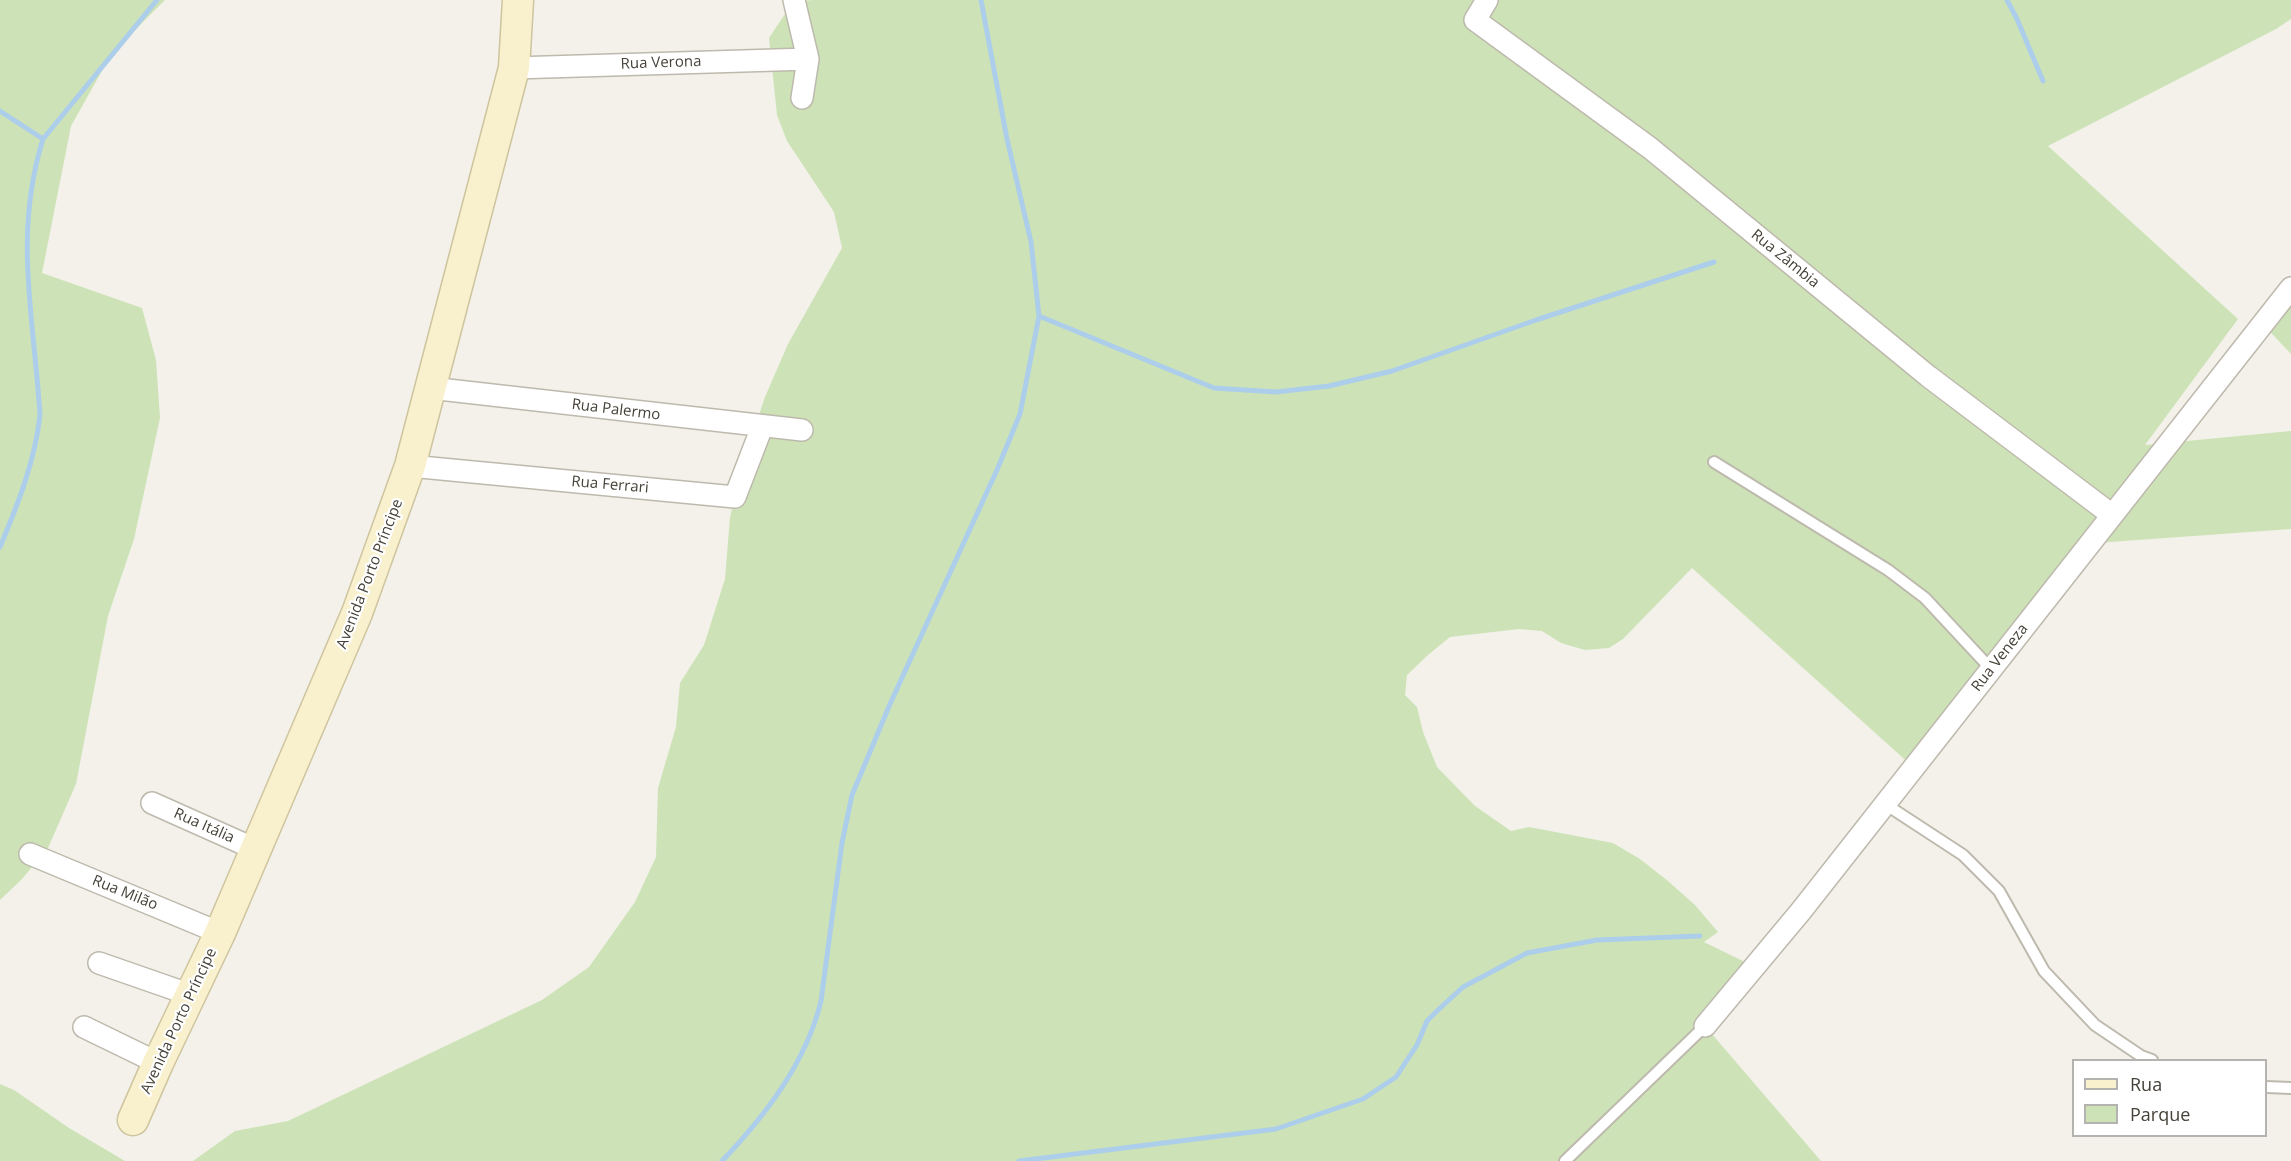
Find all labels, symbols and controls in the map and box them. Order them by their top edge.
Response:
street label: Rua Verona [620,53,702,73]
street label: Rua Zâmbia [1747,226,1823,292]
street label: Rua Palermo [571,396,661,424]
street label: Rua Ferrari [571,473,649,497]
street label: Avenida Porto Príncipe [333,497,407,651]
street label: Rua Veneza [1968,621,2032,695]
street label: Rua Itália [171,805,237,847]
street label: Rua Milão [90,872,160,914]
street label: Avenida Porto Príncipe [137,945,221,1097]
legend [2072,1059,2267,1137]
text: Rua [2130,1072,2162,1096]
text: Parque [2130,1102,2190,1126]

